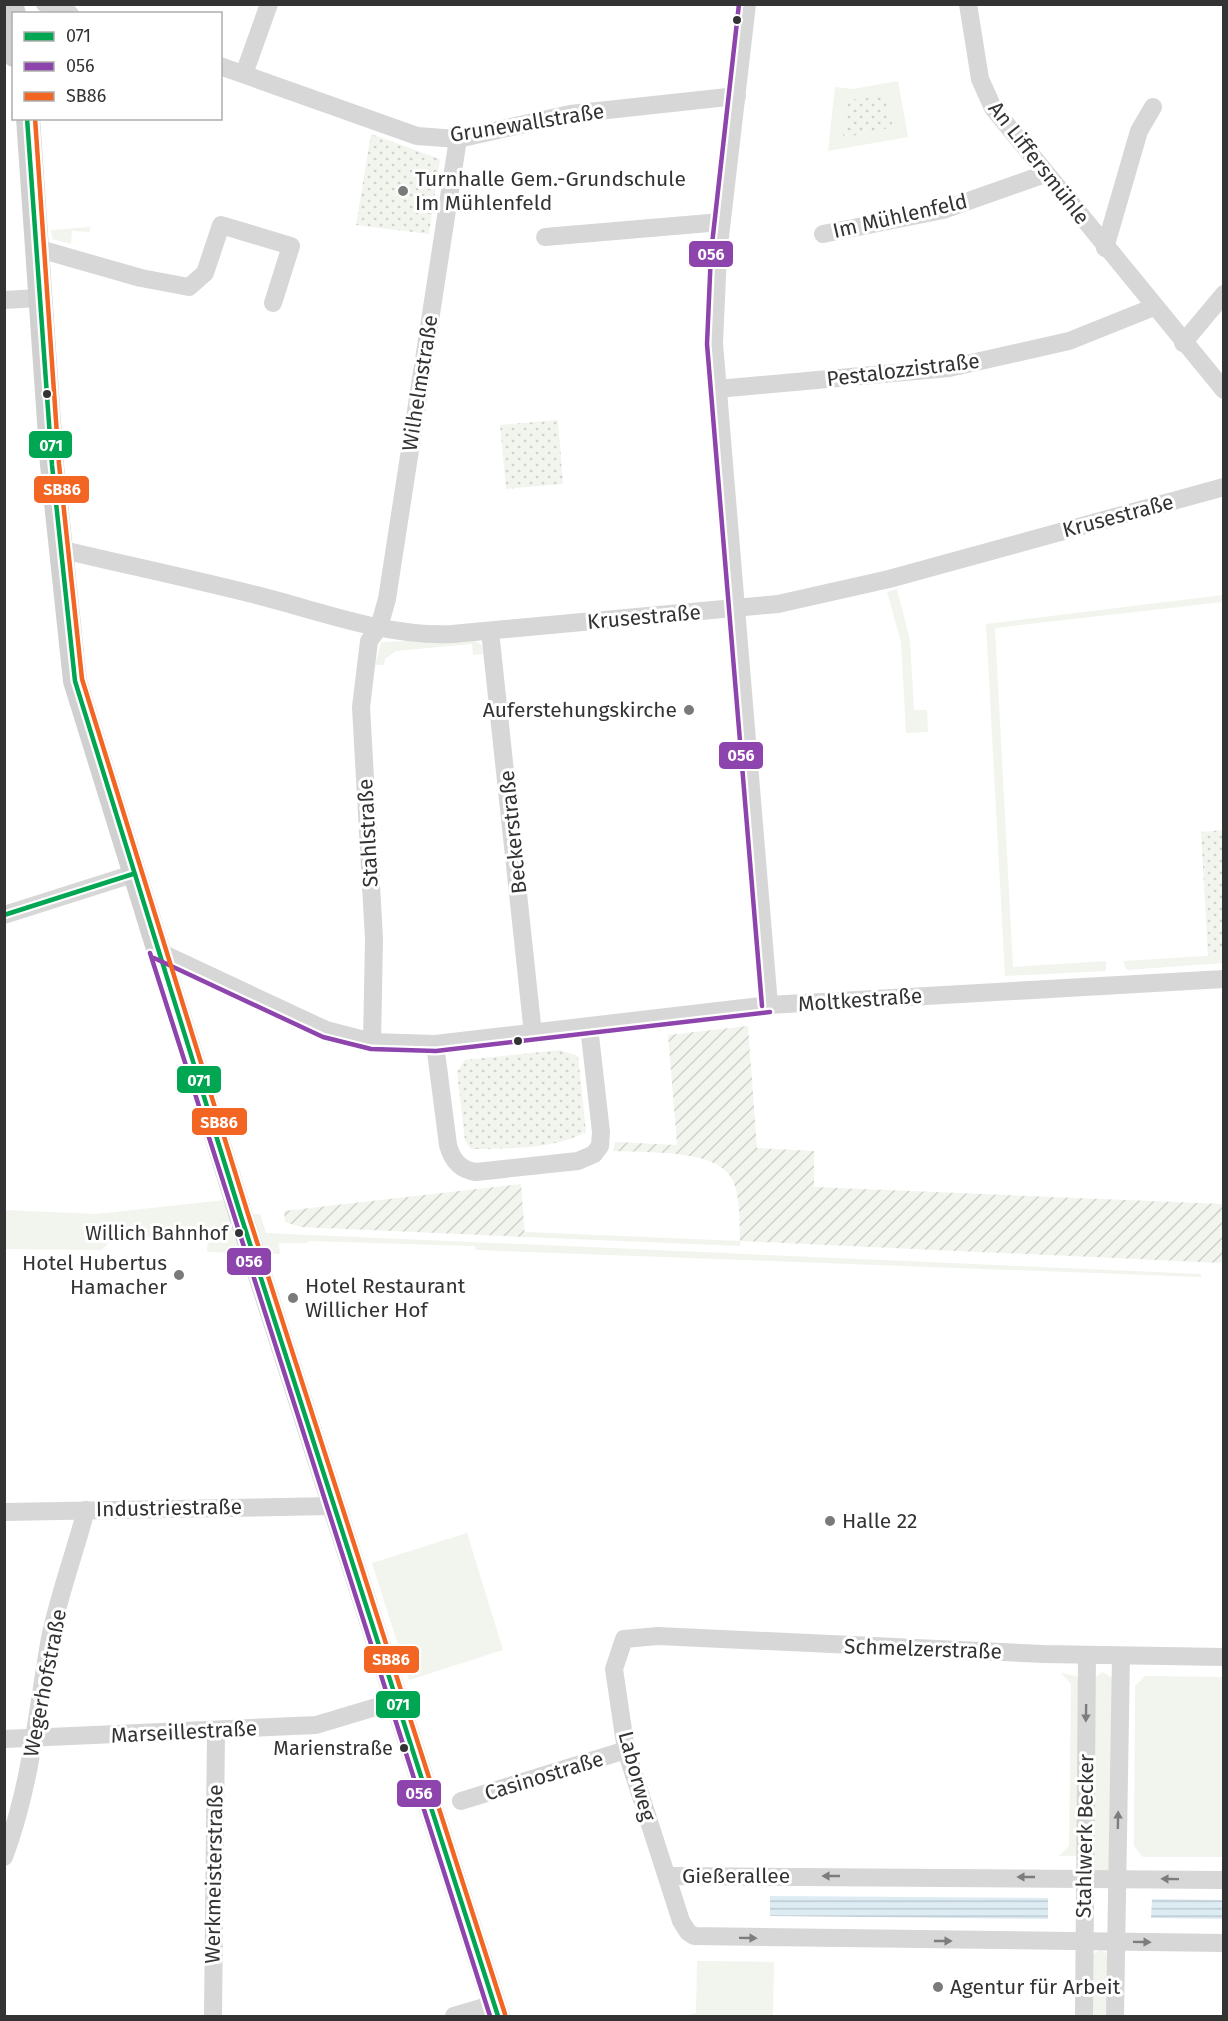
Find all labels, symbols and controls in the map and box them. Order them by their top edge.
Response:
legend [12,12,222,120]
unlabelled marker [731,14,743,26]
text: 071 [66,25,91,47]
text: 056 [66,55,95,77]
text: SB86 [66,85,106,107]
street label: An Liffersmühle [983,96,1095,230]
street label: Grunewallstraße [448,98,606,148]
place label: Turnhalle Gem.-Grundschule Im Mühlenfeld [415,166,686,216]
marker: Turnhalle Gem.-Grundschule Im Mühlenfeld [396,184,410,198]
street label: Im Mühlenfeld [830,188,970,244]
line badge: 056 [688,240,734,268]
text: 056 [698,245,724,264]
street label: Wilhelmstraße [396,313,444,453]
street label: Pestalozzistraße [825,348,981,392]
unlabelled marker [41,388,53,400]
line badge: 071 [28,430,73,459]
text: 071 [39,436,63,455]
line badge: SB86 [33,475,90,504]
text: SB86 [43,480,81,499]
street label: Krusestraße [1060,489,1176,543]
street label: Krusestraße [586,599,702,635]
place label: Auferstehungskirche [483,697,677,723]
marker: Auferstehungskirche [682,703,696,717]
line badge: 056 [718,741,764,770]
text: 056 [728,746,754,765]
street label: Beckerstraße [494,769,532,895]
street label: Stahlstraße [352,778,384,888]
street label: Moltkestraße [797,983,923,1017]
unlabelled marker [512,1035,524,1047]
line badge: 071 [176,1065,222,1094]
text: 071 [187,1071,211,1090]
line badge: SB86 [191,1107,248,1136]
text: SB86 [200,1113,238,1132]
place label: Willich Bahnhof [85,1221,229,1245]
marker: Willich Bahnhof [233,1227,245,1239]
line badge: 056 [226,1247,272,1276]
place label: Hotel Hubertus Hamacher [22,1250,167,1300]
text: 056 [236,1252,262,1271]
marker: Hotel Hubertus Hamacher [172,1268,186,1282]
place label: Hotel Restaurant Willicher Hof [305,1273,466,1323]
marker: Hotel Restaurant Willicher Hof [286,1291,300,1305]
street label: Industriestraße [96,1494,242,1522]
place label: Halle 22 [842,1508,918,1534]
marker: Halle 22 [823,1514,837,1528]
street label: Wegerhofstraße [18,1607,72,1759]
street label: Schmelzerstraße [844,1633,1002,1665]
line badge: SB86 [363,1645,420,1674]
text: SB86 [372,1650,410,1669]
line badge: 071 [375,1690,421,1719]
text: 071 [386,1695,410,1714]
one-way arrow [1081,1704,1091,1723]
street label: Marseillestraße [110,1715,258,1749]
street label: Laborweg [613,1728,661,1824]
place label: Marienstraße [273,1736,393,1760]
marker: Marienstraße [398,1742,410,1754]
street label: Casinostraße [481,1746,607,1806]
street label: Stahlwerk Becker [1071,1754,1099,1918]
line badge: 056 [396,1779,442,1808]
street label: Werkmeisterstraße [199,1784,229,1964]
text: 056 [406,1784,432,1803]
one-way arrow [1113,1810,1123,1829]
street label: Gießerallee [682,1863,790,1889]
one-way arrow [821,1871,840,1881]
one-way arrow [1016,1872,1035,1882]
one-way arrow [1161,1874,1180,1884]
one-way arrow [739,1934,758,1943]
one-way arrow [934,1936,953,1946]
one-way arrow [1133,1937,1152,1947]
place label: Agentur für Arbeit [950,1974,1121,2000]
marker: Agentur für Arbeit [931,1980,945,1994]

